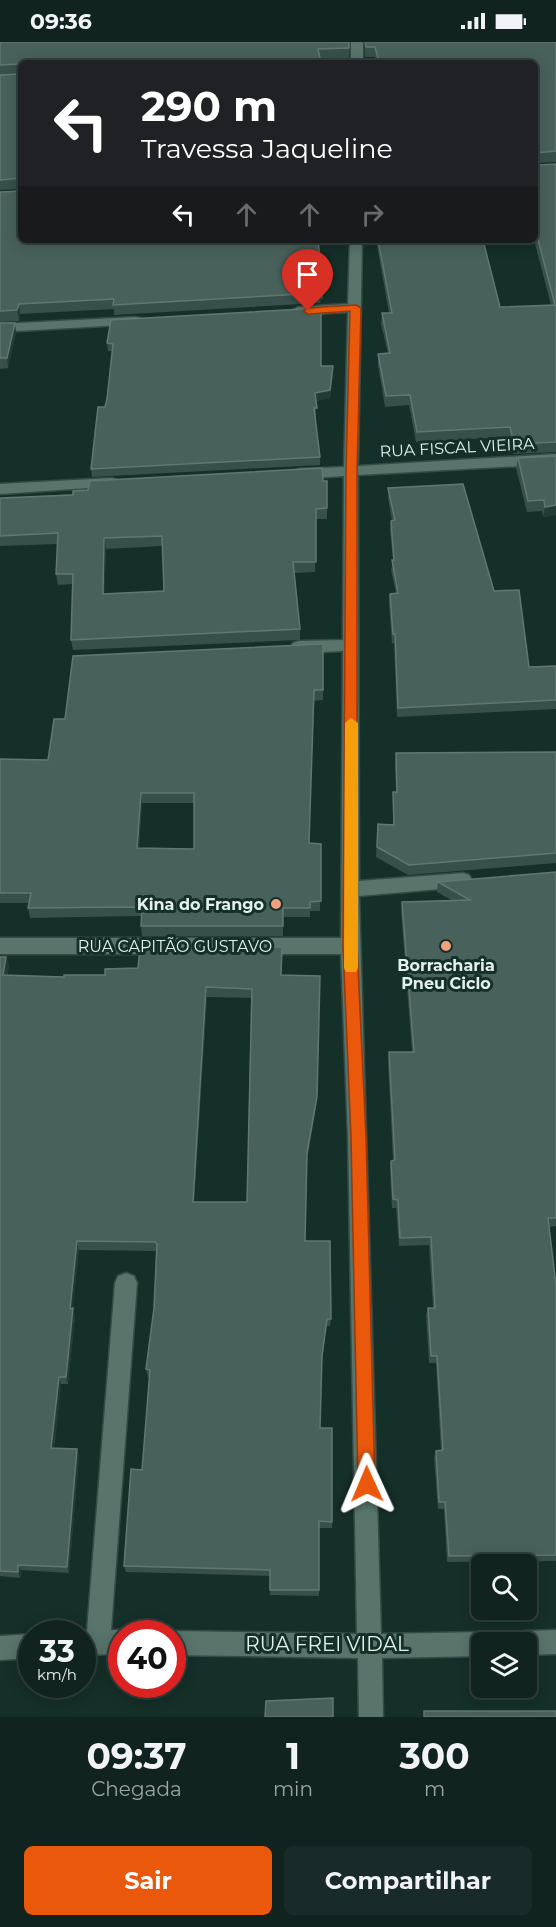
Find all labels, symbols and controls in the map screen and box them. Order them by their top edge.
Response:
text: 09:36 [30,8,92,35]
text: 290 m [141,80,277,132]
icon: left [42,84,120,162]
text: Travessa Jaqueline [141,132,393,165]
icon: left [167,198,200,231]
icon: ahead [230,198,263,231]
icon: ahead [293,198,326,231]
icon: right [356,198,389,231]
pin [282,249,333,311]
icon: arrive [291,258,324,291]
street label: RUA FISCAL VIEIRA [379,434,535,461]
place label: Kina do Frango [137,895,264,914]
marker: Kina do Frango [269,897,283,911]
street label: RUA CAPITÃO GUSTAVO [78,937,272,956]
marker: Borracharia Pneu Ciclo [439,939,453,953]
place label: Borracharia Pneu Ciclo [397,956,495,993]
position arrow [335,1452,399,1516]
map controls [471,1554,537,1698]
button: search [471,1554,537,1620]
speed limit sign: 40 [108,1620,186,1698]
street label: RUA FREI VIDAL [245,1632,409,1656]
button: layers [471,1632,537,1698]
text: 33 [39,1633,75,1670]
text: km/h [37,1665,77,1684]
text: 09:37 [86,1734,187,1778]
text: 1 [286,1734,300,1778]
text: 300 [399,1734,470,1778]
text: Chegada [91,1777,182,1801]
text: min [273,1777,313,1801]
text: m [424,1777,445,1801]
button: Sair [24,1846,272,1915]
button: Compartilhar [284,1846,532,1915]

